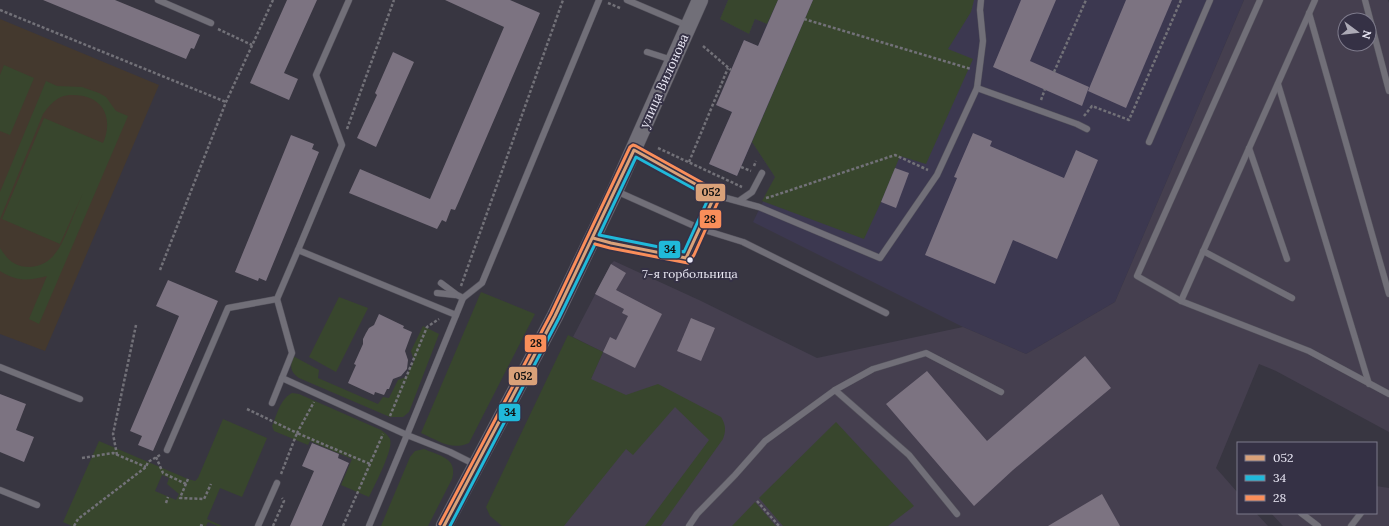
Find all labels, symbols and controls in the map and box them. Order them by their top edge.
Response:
north arrow [1337,12,1377,52]
text: N [1359,29,1375,41]
street label: улица Вилонова [636,31,693,131]
line badge: 052 [695,183,726,202]
text: 052 [702,185,721,199]
line badge: 28 [699,209,722,229]
text: 28 [704,212,716,226]
line badge: 34 [658,240,681,259]
text: 34 [664,242,676,256]
marker: 7-я горбольница [685,255,695,265]
place label: 7-я горбольница [642,266,738,281]
line badge: 28 [524,334,547,353]
text: 28 [530,336,542,350]
line badge: 052 [508,366,538,386]
text: 052 [514,369,533,383]
line badge: 34 [498,403,521,422]
text: 34 [504,405,516,419]
legend [1237,442,1377,514]
text: 052 [1273,450,1293,465]
text: 34 [1273,470,1287,485]
text: 28 [1273,490,1286,505]

